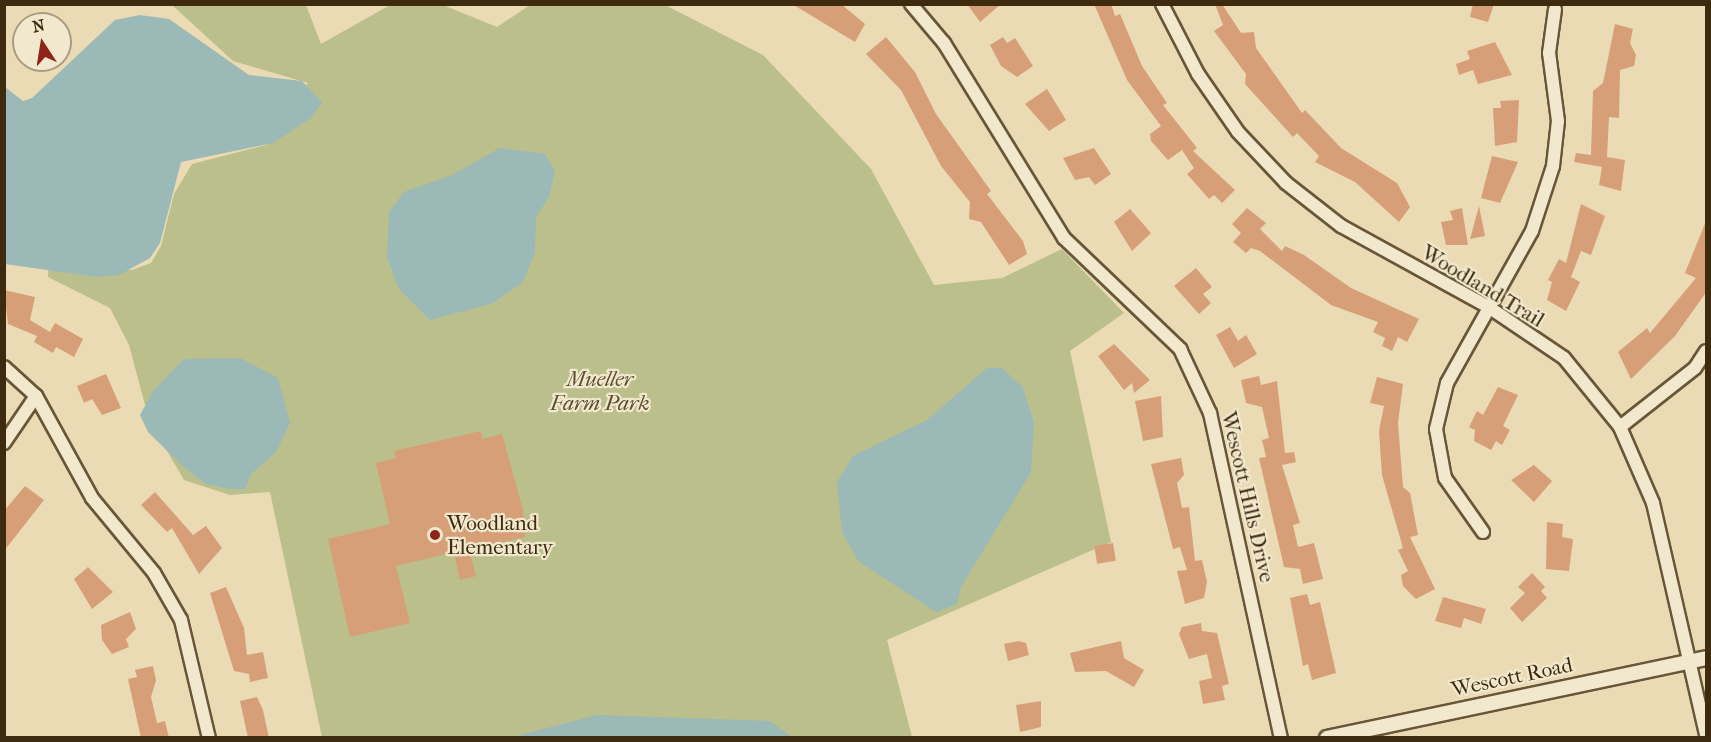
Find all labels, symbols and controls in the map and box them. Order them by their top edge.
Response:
north arrow [12,12,72,72]
text: N [31,15,46,36]
street label: Woodland Trail [1417,239,1549,333]
park label: Mueller Farm Park [551,366,649,416]
street label: Wescott Hills Drive [1216,409,1280,585]
place label: Woodland Elementary [447,510,553,560]
marker: Woodland Elementary [428,528,442,542]
street label: Wescott Road [1449,652,1575,702]

